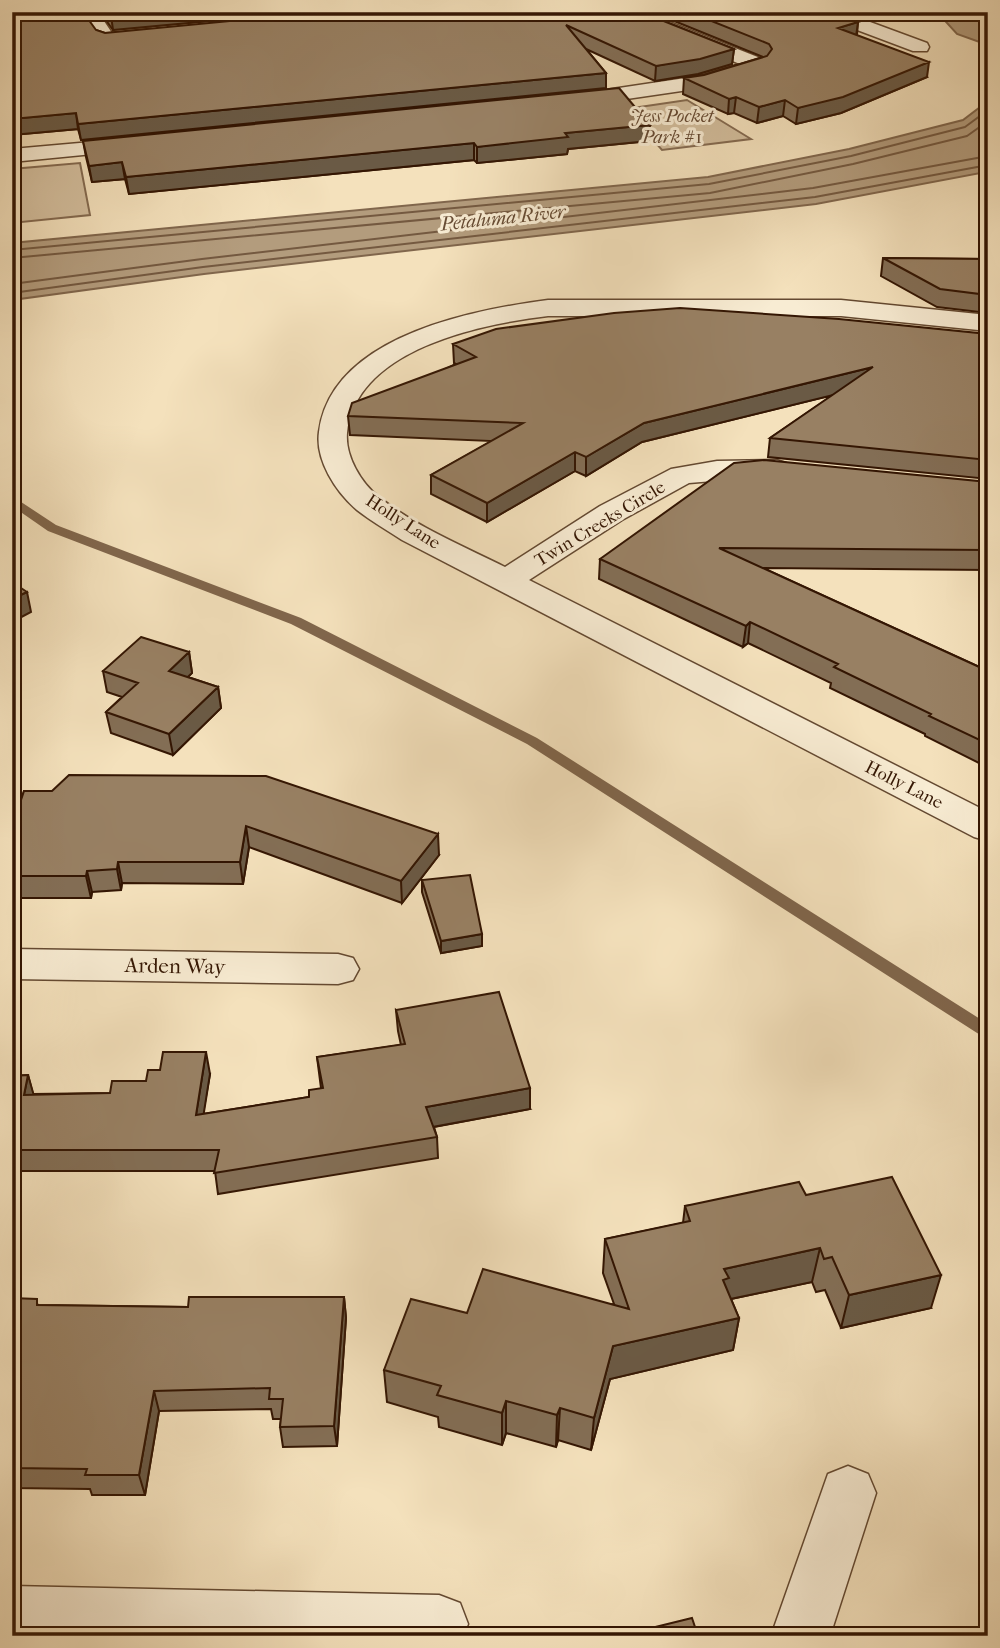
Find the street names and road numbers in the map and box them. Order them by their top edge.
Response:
street label: Twin Creeks Circle [531,477,669,571]
street label: Holly Lane [362,490,444,554]
street label: Holly Lane [862,756,947,814]
street label: Arden Way [124,953,226,979]

